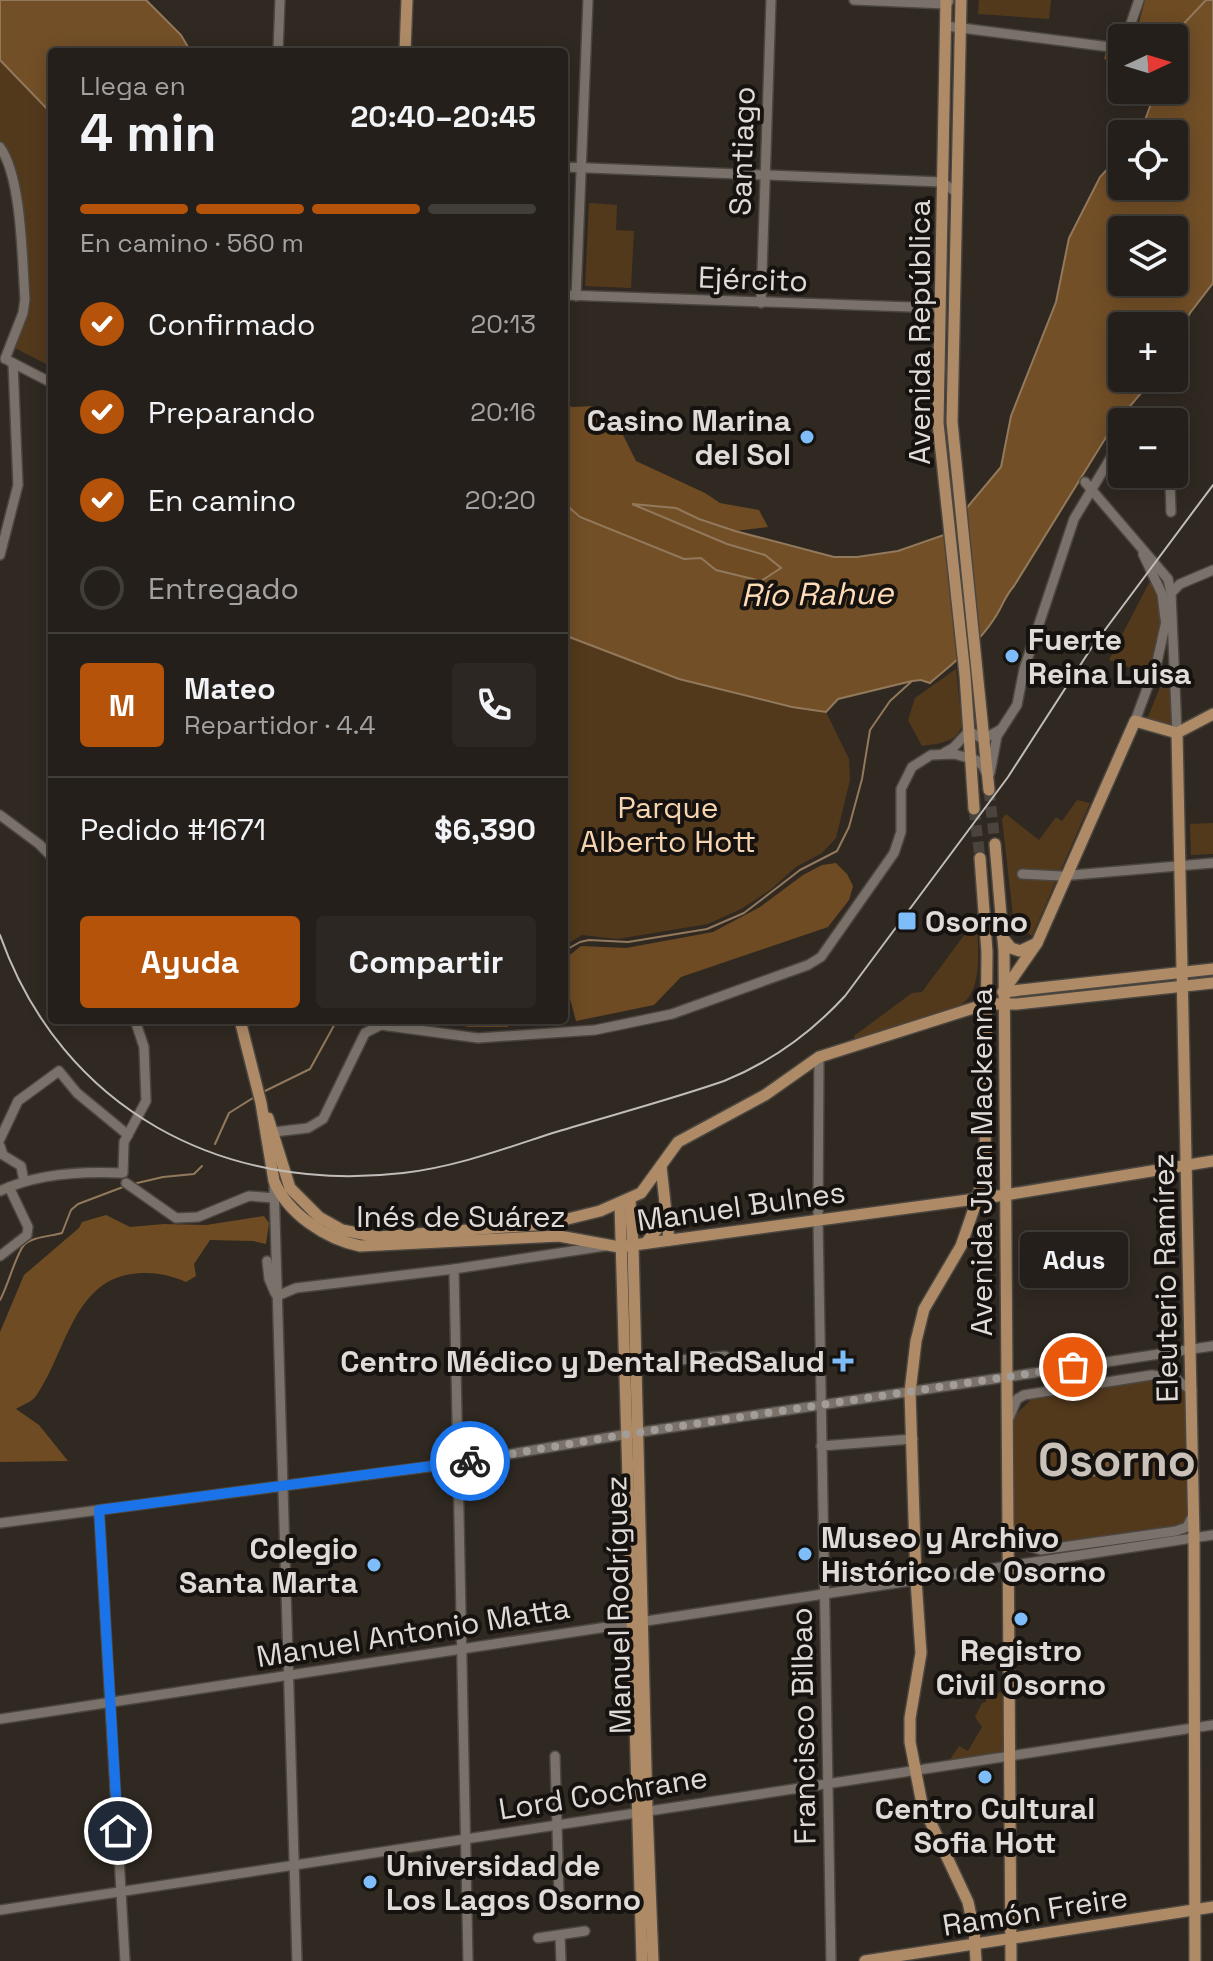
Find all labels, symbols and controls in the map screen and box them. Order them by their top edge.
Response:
north arrow [1108,24,1188,104]
map controls [1108,24,1188,488]
text: Llega en [80,69,186,103]
street label: Santiago [720,86,764,216]
text: 20:40–20:45 [350,97,536,136]
text: 4 min [80,100,217,166]
button: locate [1108,120,1188,200]
street label: Avenida República [900,199,939,465]
button: layers [1108,216,1188,296]
text: En camino · 560 m [80,226,304,260]
street label: Ejército [697,258,809,300]
icon: check [80,302,124,346]
text: Confirmado [148,305,315,344]
text: 20:13 [471,307,536,341]
button: + [1108,312,1188,392]
icon: check [80,390,124,434]
text: Preparando [148,393,315,432]
text: 20:16 [470,395,536,429]
place label: Casino Marina del Sol [587,401,791,474]
button: − [1108,408,1188,488]
marker: Casino Marina del Sol [798,428,816,446]
icon: check [80,478,124,522]
text: En camino [148,481,296,520]
text: 20:20 [465,483,536,517]
text: Entregado [148,569,299,608]
water label: Río Rahue [740,573,895,615]
place label: Fuerte Reina Luisa [1028,620,1191,693]
marker: Fuerte Reina Luisa [1003,647,1021,665]
button: phone [452,663,536,747]
text: Mateo [184,669,276,708]
text: M [109,686,135,725]
text: Repartidor · 4.4 [184,708,376,742]
park label: Parque Alberto Hott [580,788,756,861]
text: Pedido #1671 [80,810,266,849]
text: $6,390 [434,810,536,849]
place label: Osorno [925,902,1028,941]
marker: Osorno [896,910,918,932]
button: Ayuda [80,916,300,1008]
button: Compartir [316,916,536,1008]
street label: Avenida Juan Mackenna [962,988,1001,1336]
street label: Eleuterio Ramírez [1143,1153,1187,1403]
street label: Manuel Bulnes [634,1172,848,1240]
street label: Inés de Suárez [356,1197,566,1236]
callout: Adus [1019,1231,1127,1287]
text: Adus [1043,1243,1105,1277]
pin [1039,1333,1107,1401]
place label: Centro Médico y Dental RedSalud [340,1342,825,1381]
icon: bag [1051,1345,1095,1389]
marker: Centro Médico y Dental RedSalud [832,1350,854,1372]
courier [430,1421,510,1501]
district label: Osorno [1038,1431,1196,1489]
icon: bike [448,1439,492,1483]
street label: Manuel Rodríguez [596,1475,640,1735]
place label: Museo y Archivo Histórico de Osorno [821,1518,1106,1591]
place label: Colegio Santa Marta [179,1529,358,1602]
marker: Museo y Archivo Histórico de Osorno [796,1545,814,1563]
marker: Colegio Santa Marta [365,1556,383,1574]
street label: Manuel Antonio Matta [254,1588,572,1676]
street label: Francisco Bilbao [781,1607,825,1845]
marker: Registro Civil Osorno [1012,1610,1030,1628]
place label: Registro Civil Osorno [936,1631,1106,1704]
street label: Lord Cochrane [496,1757,710,1829]
marker: Centro Cultural Sofia Hott [976,1768,994,1786]
place label: Centro Cultural Sofia Hott [875,1789,1095,1862]
pin [84,1797,152,1865]
icon: home [96,1809,140,1853]
place label: Universidad de Los Lagos Osorno [386,1846,641,1919]
marker: Universidad de Los Lagos Osorno [361,1873,379,1891]
street label: Ramón Freire [939,1877,1131,1945]

